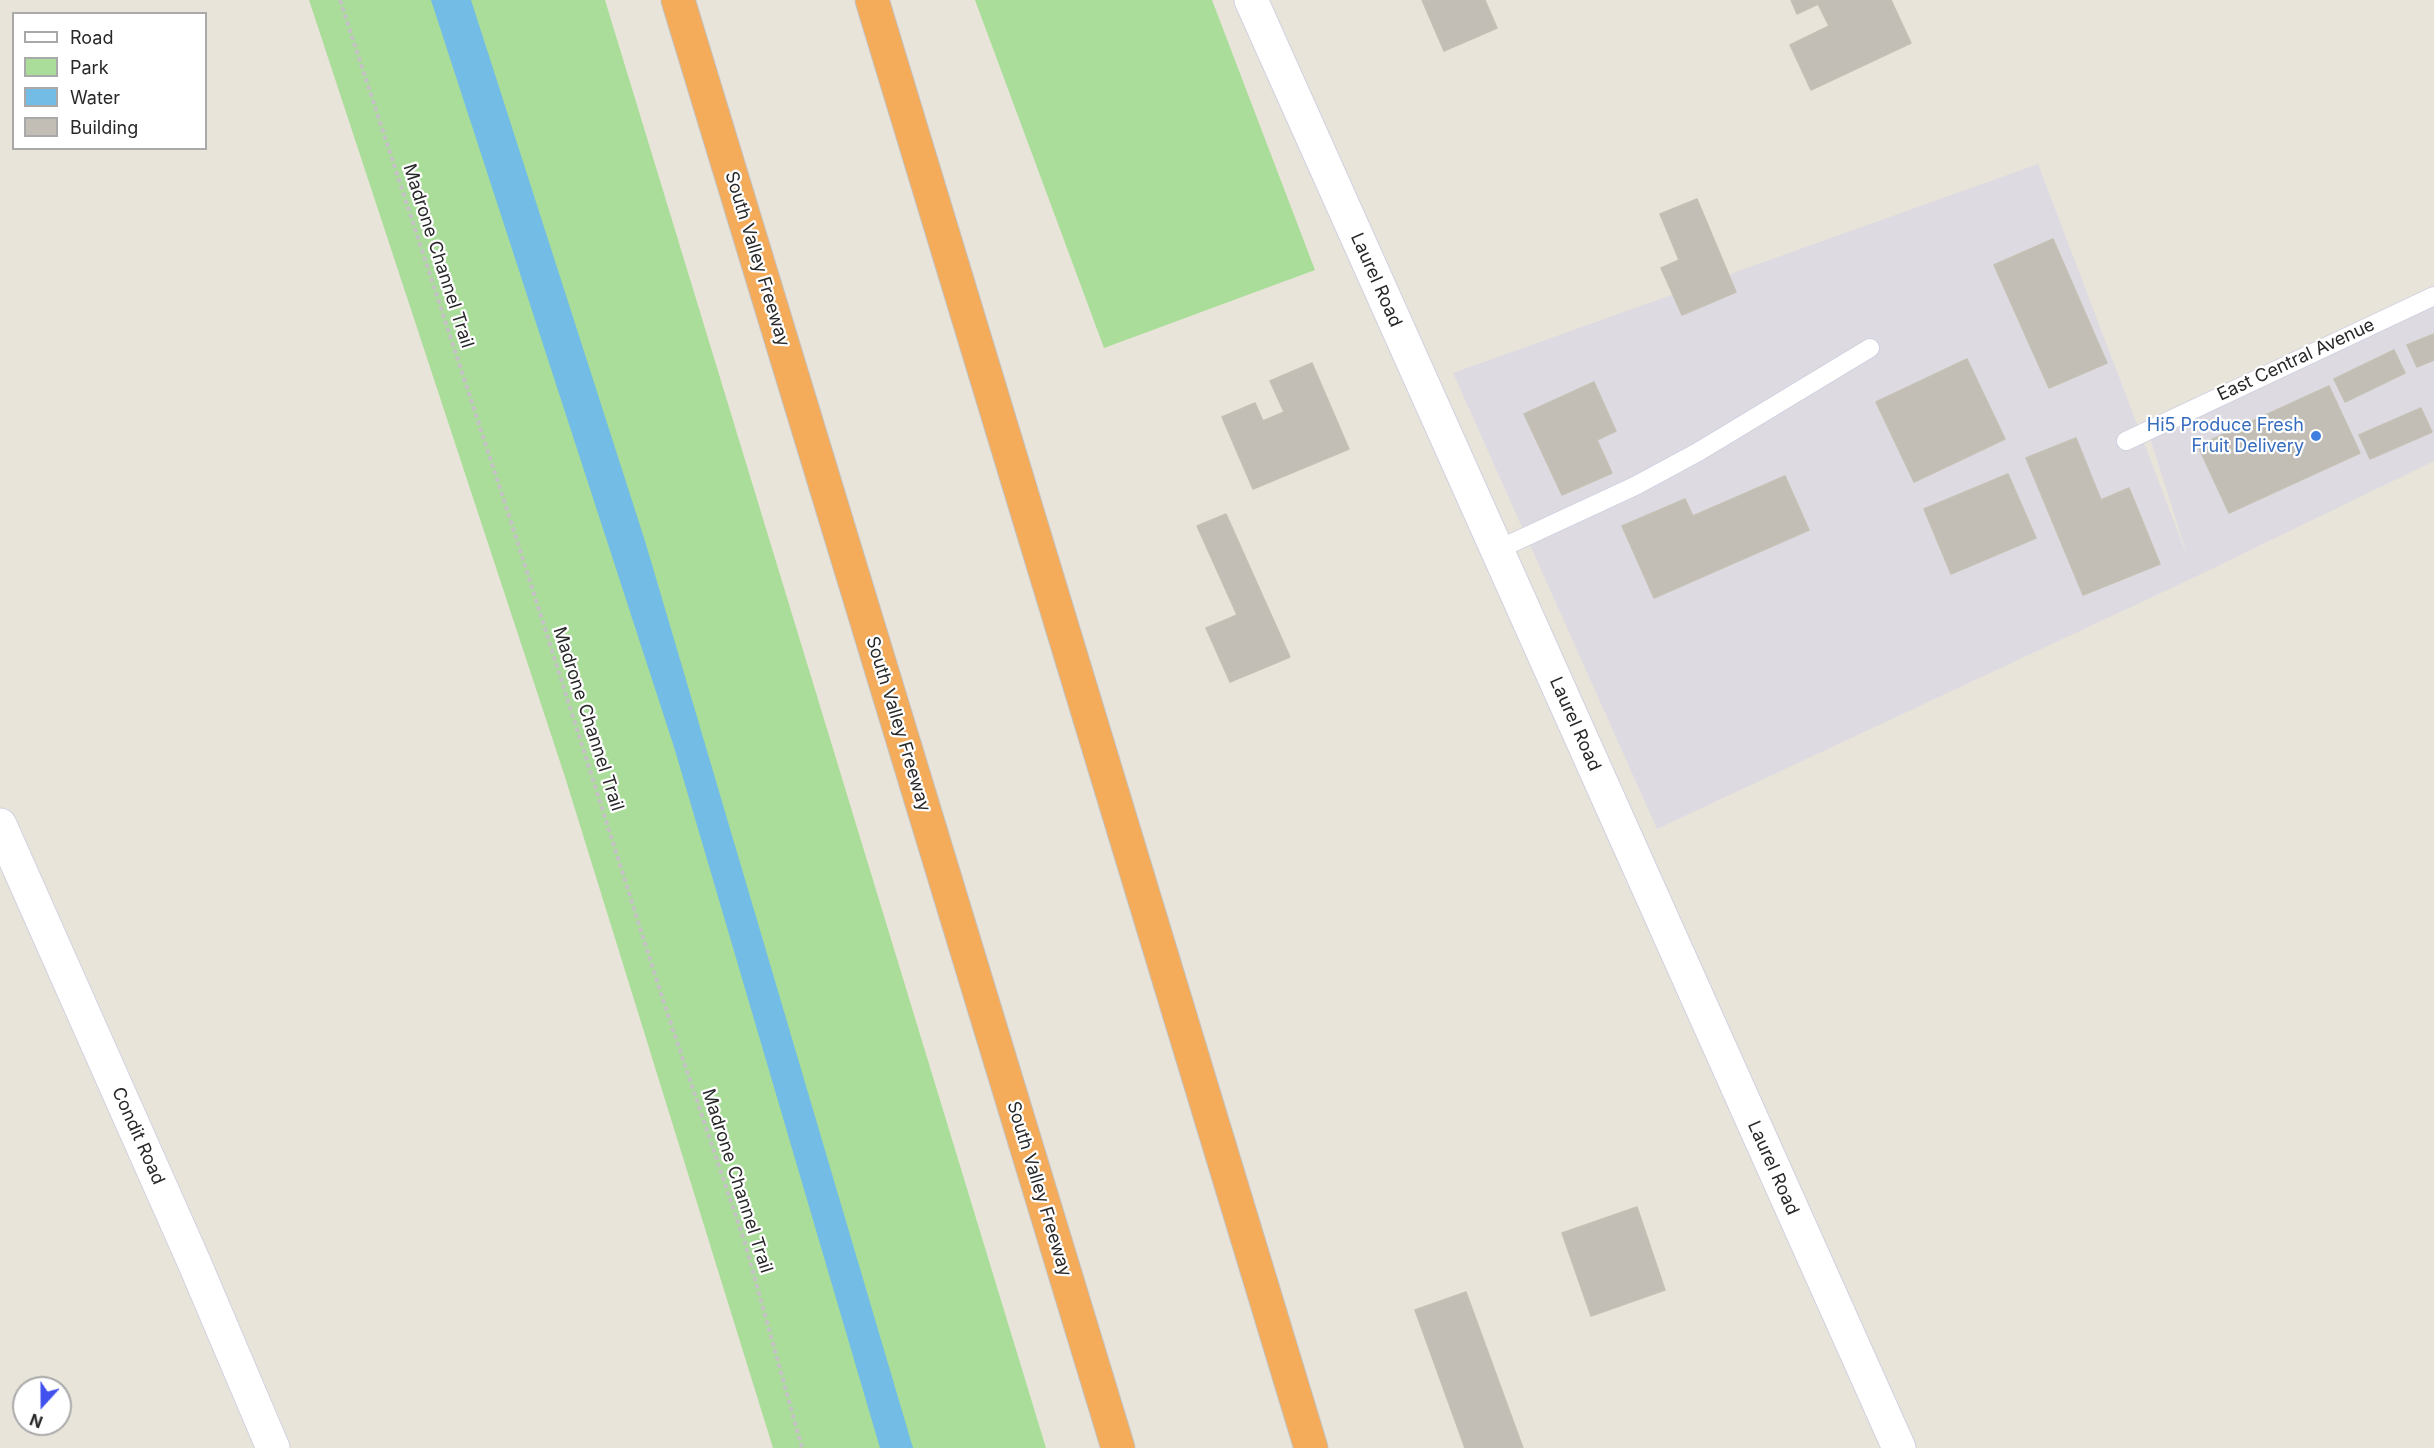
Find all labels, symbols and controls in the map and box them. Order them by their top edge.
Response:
legend [12,12,207,150]
text: Road [70,27,113,48]
text: Park [70,57,109,78]
text: Water [70,87,120,108]
text: Building [70,117,138,138]
street label: Madrone Channel Trail [398,161,478,351]
street label: South Valley Freeway [720,169,794,349]
street label: Laurel Road [1346,230,1406,330]
street label: East Central Avenue [2214,314,2378,406]
place label: Hi5 Produce Fresh Fruit Delivery [2147,415,2304,458]
marker: Hi5 Produce Fresh Fruit Delivery [2309,429,2323,443]
street label: Madrone Channel Trail [548,624,628,814]
street label: South Valley Freeway [861,634,935,814]
street label: Laurel Road [1545,674,1605,774]
street label: Condit Road [107,1084,169,1188]
street label: Madrone Channel Trail [697,1086,777,1276]
street label: South Valley Freeway [1002,1099,1076,1279]
street label: Laurel Road [1743,1118,1803,1218]
north arrow [12,1376,72,1436]
text: N [27,1409,46,1432]

